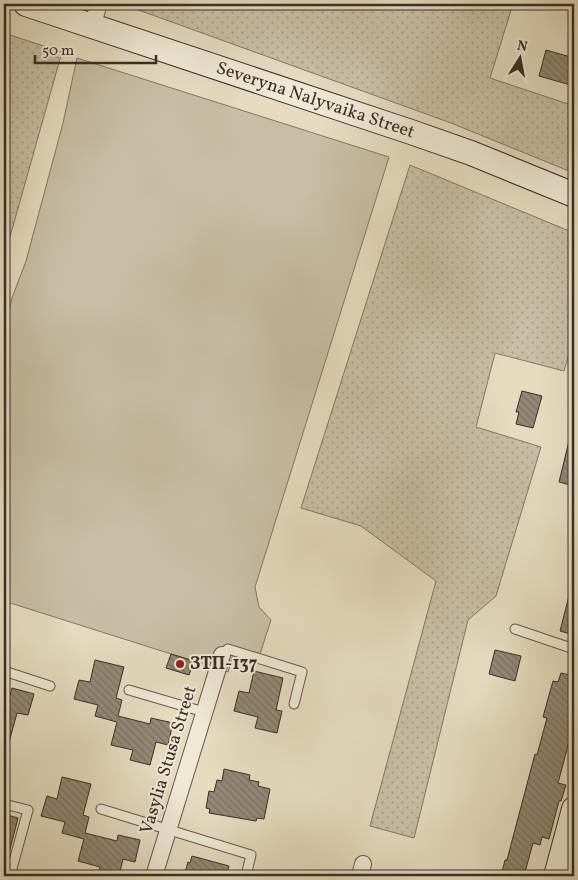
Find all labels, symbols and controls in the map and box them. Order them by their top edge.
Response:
scale bar [35,32,156,64]
north arrow [496,32,546,82]
text: N [515,36,529,57]
text: 50 m [42,41,74,62]
street label: Severyna Nalyvaika Street [213,56,418,145]
place label: ЗТП-137 [190,652,258,677]
marker: ЗТП-137 [174,658,186,670]
street label: Vasylia Stusa Street [135,683,203,837]

